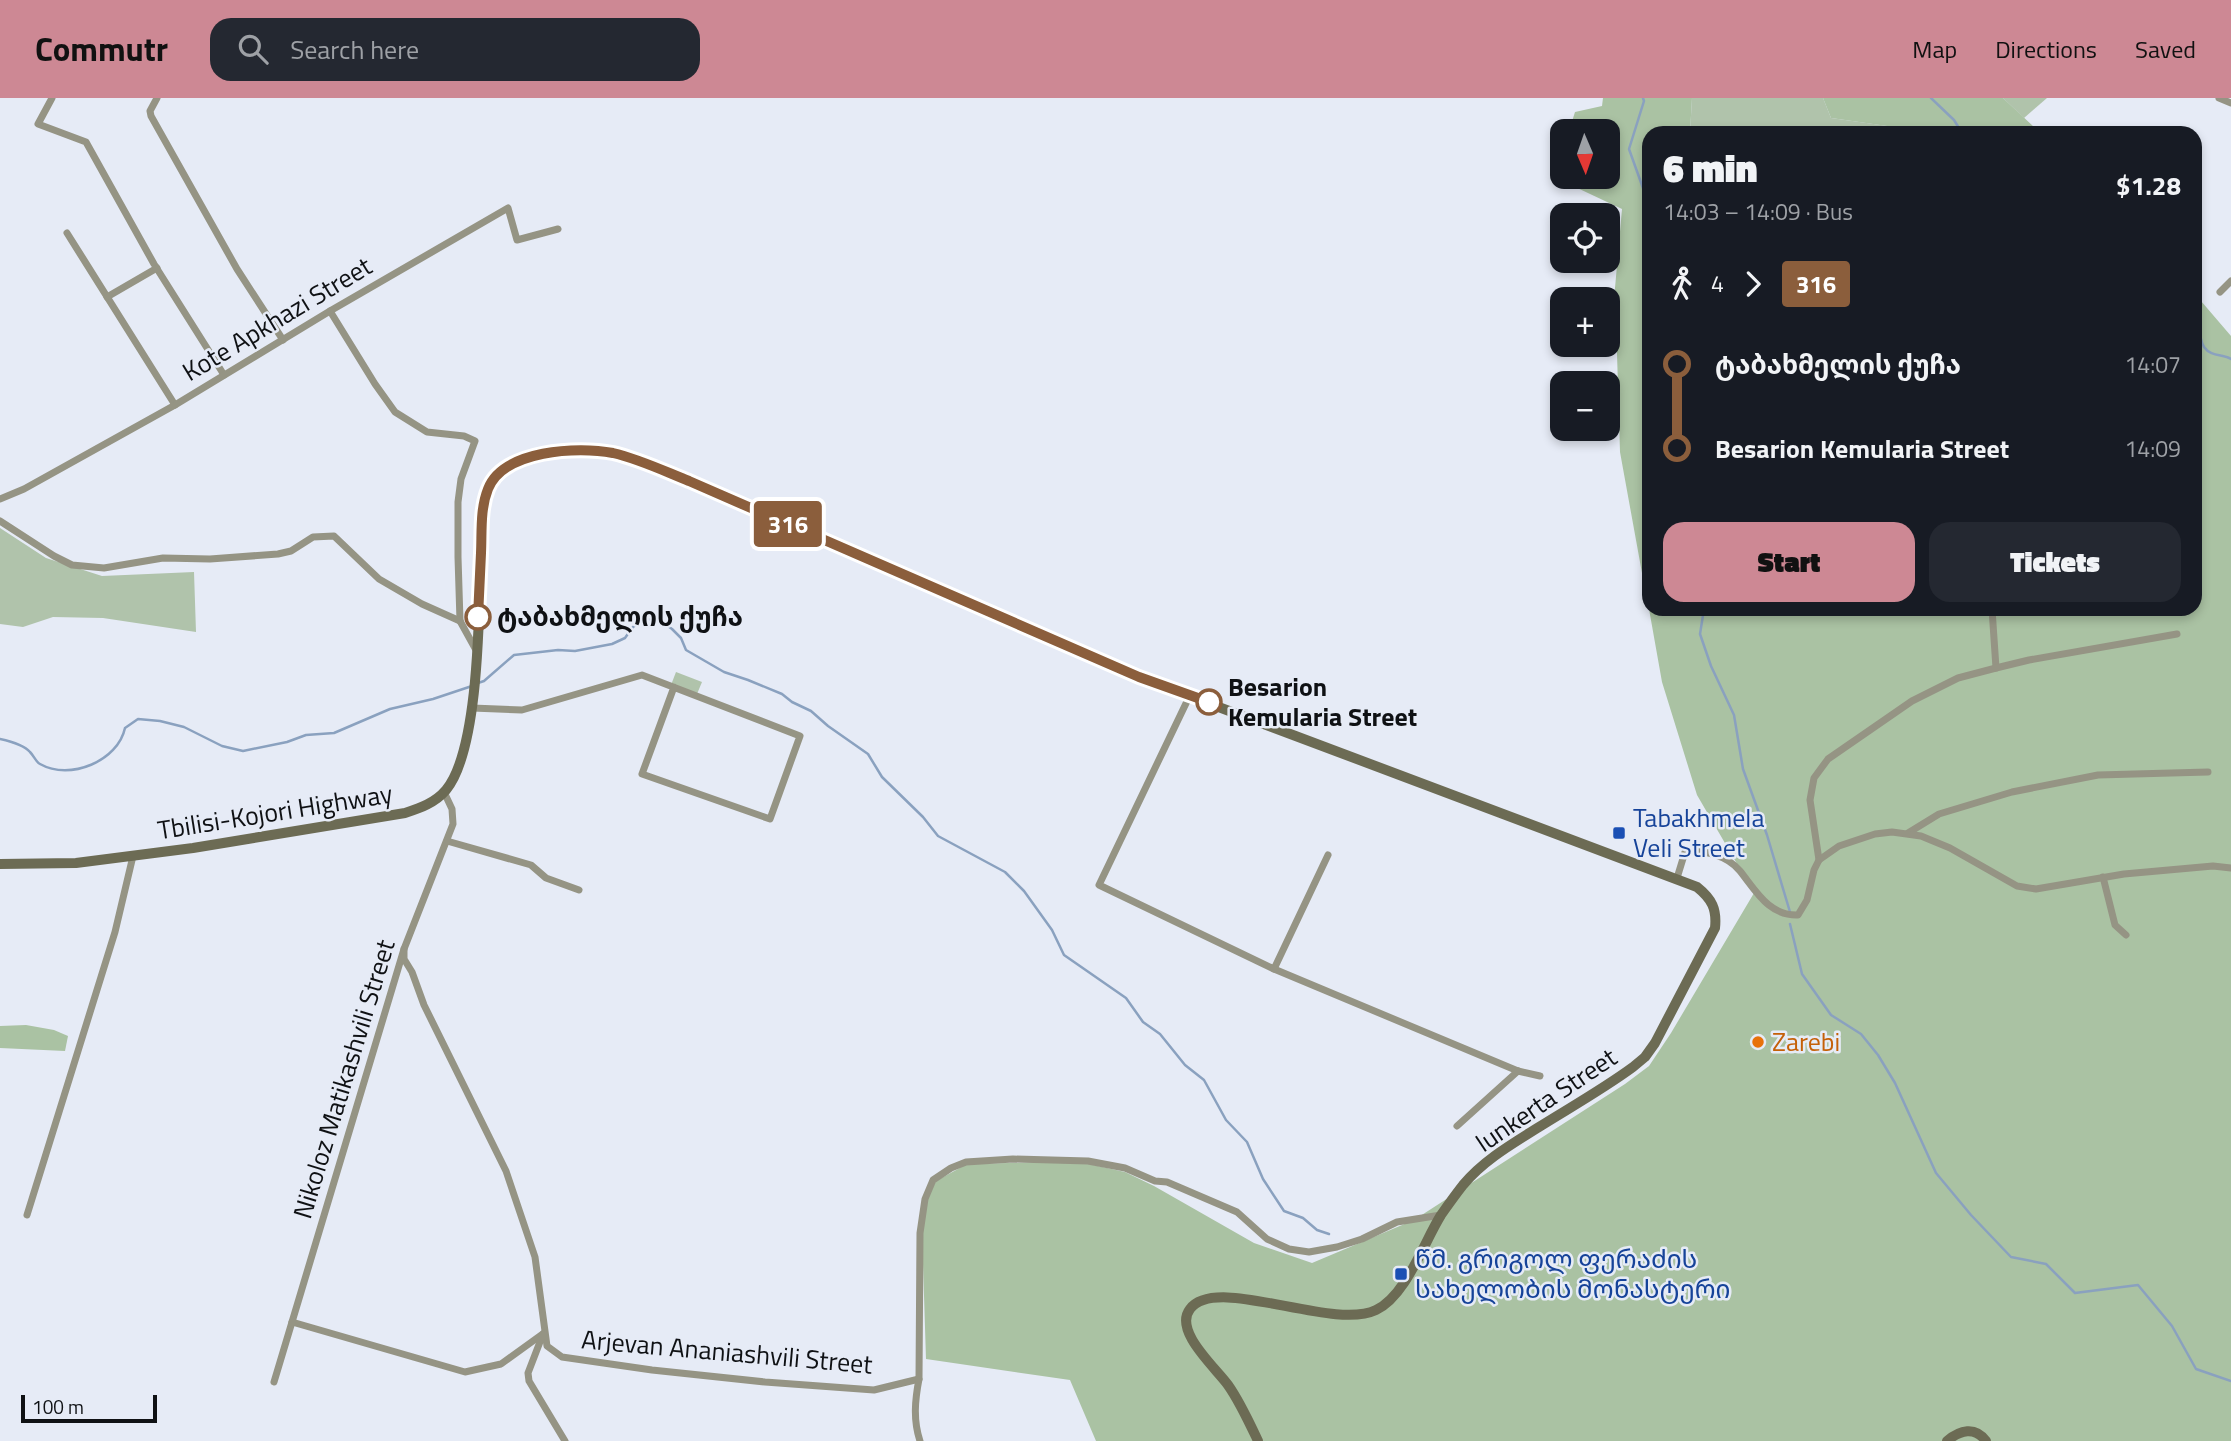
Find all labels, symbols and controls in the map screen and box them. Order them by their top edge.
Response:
search box [210,18,700,81]
text: Commutr [35,24,168,74]
icon: search [234,30,272,68]
text: Search here [290,30,419,69]
text: Map [1912,31,1957,67]
text: Directions [1995,31,2097,67]
text: Saved [2135,31,2196,67]
north arrow [1550,119,1620,189]
map controls [1550,119,1620,441]
text: 6 min [1663,139,1757,197]
text: $1.28 [2116,166,2181,205]
text: 14:03 – 14:09 · Bus [1663,194,1853,229]
button: locate [1550,203,1620,273]
street label: Kote Apkhazi Street [175,247,379,391]
icon: walk [1663,265,1701,303]
icon: forward [1734,265,1772,303]
text: 4 [1711,266,1724,301]
text: 316 [1796,266,1836,302]
button: + [1550,287,1620,357]
text: ტაბახმელის ქუჩა [1715,345,1961,384]
text: 14:07 [2124,347,2181,382]
button: − [1550,371,1620,441]
text: Besarion Kemularia Street [1715,429,2009,468]
text: 14:09 [2124,431,2181,466]
line badge: 316 [748,501,828,547]
text: 316 [768,506,808,542]
button: Start [1663,522,1915,602]
button: Tickets [1929,522,2181,602]
place label: ტაბახმელის ქუჩა [497,597,743,636]
marker: ტაბახმელის ქუჩა [465,604,491,630]
place label: Besarion Kemularia Street [1228,667,1417,736]
marker: Besarion Kemularia Street [1196,689,1222,715]
street label: Tbilisi-Kojori Highway [155,774,395,849]
place label: Tabakhmela Veli Street [1633,798,1764,867]
marker: Tabakhmela Veli Street [1611,825,1627,841]
street label: Nikoloz Matikashvili Street [282,934,405,1223]
place label: Zarebi [1772,1022,1840,1061]
marker: Zarebi [1750,1034,1766,1050]
street label: Iunkerta Street [1467,1038,1624,1161]
place label: წმ. გრიგოლ ფერაძის სახელობის მონასტერი [1415,1239,1731,1308]
marker: წმ. გრიგოლ ფერაძის სახელობის მონასტერი [1393,1266,1409,1282]
street label: Arjevan Ananiashvili Street [580,1319,874,1384]
scale bar [21,1392,158,1424]
text: 100 m [32,1392,84,1421]

